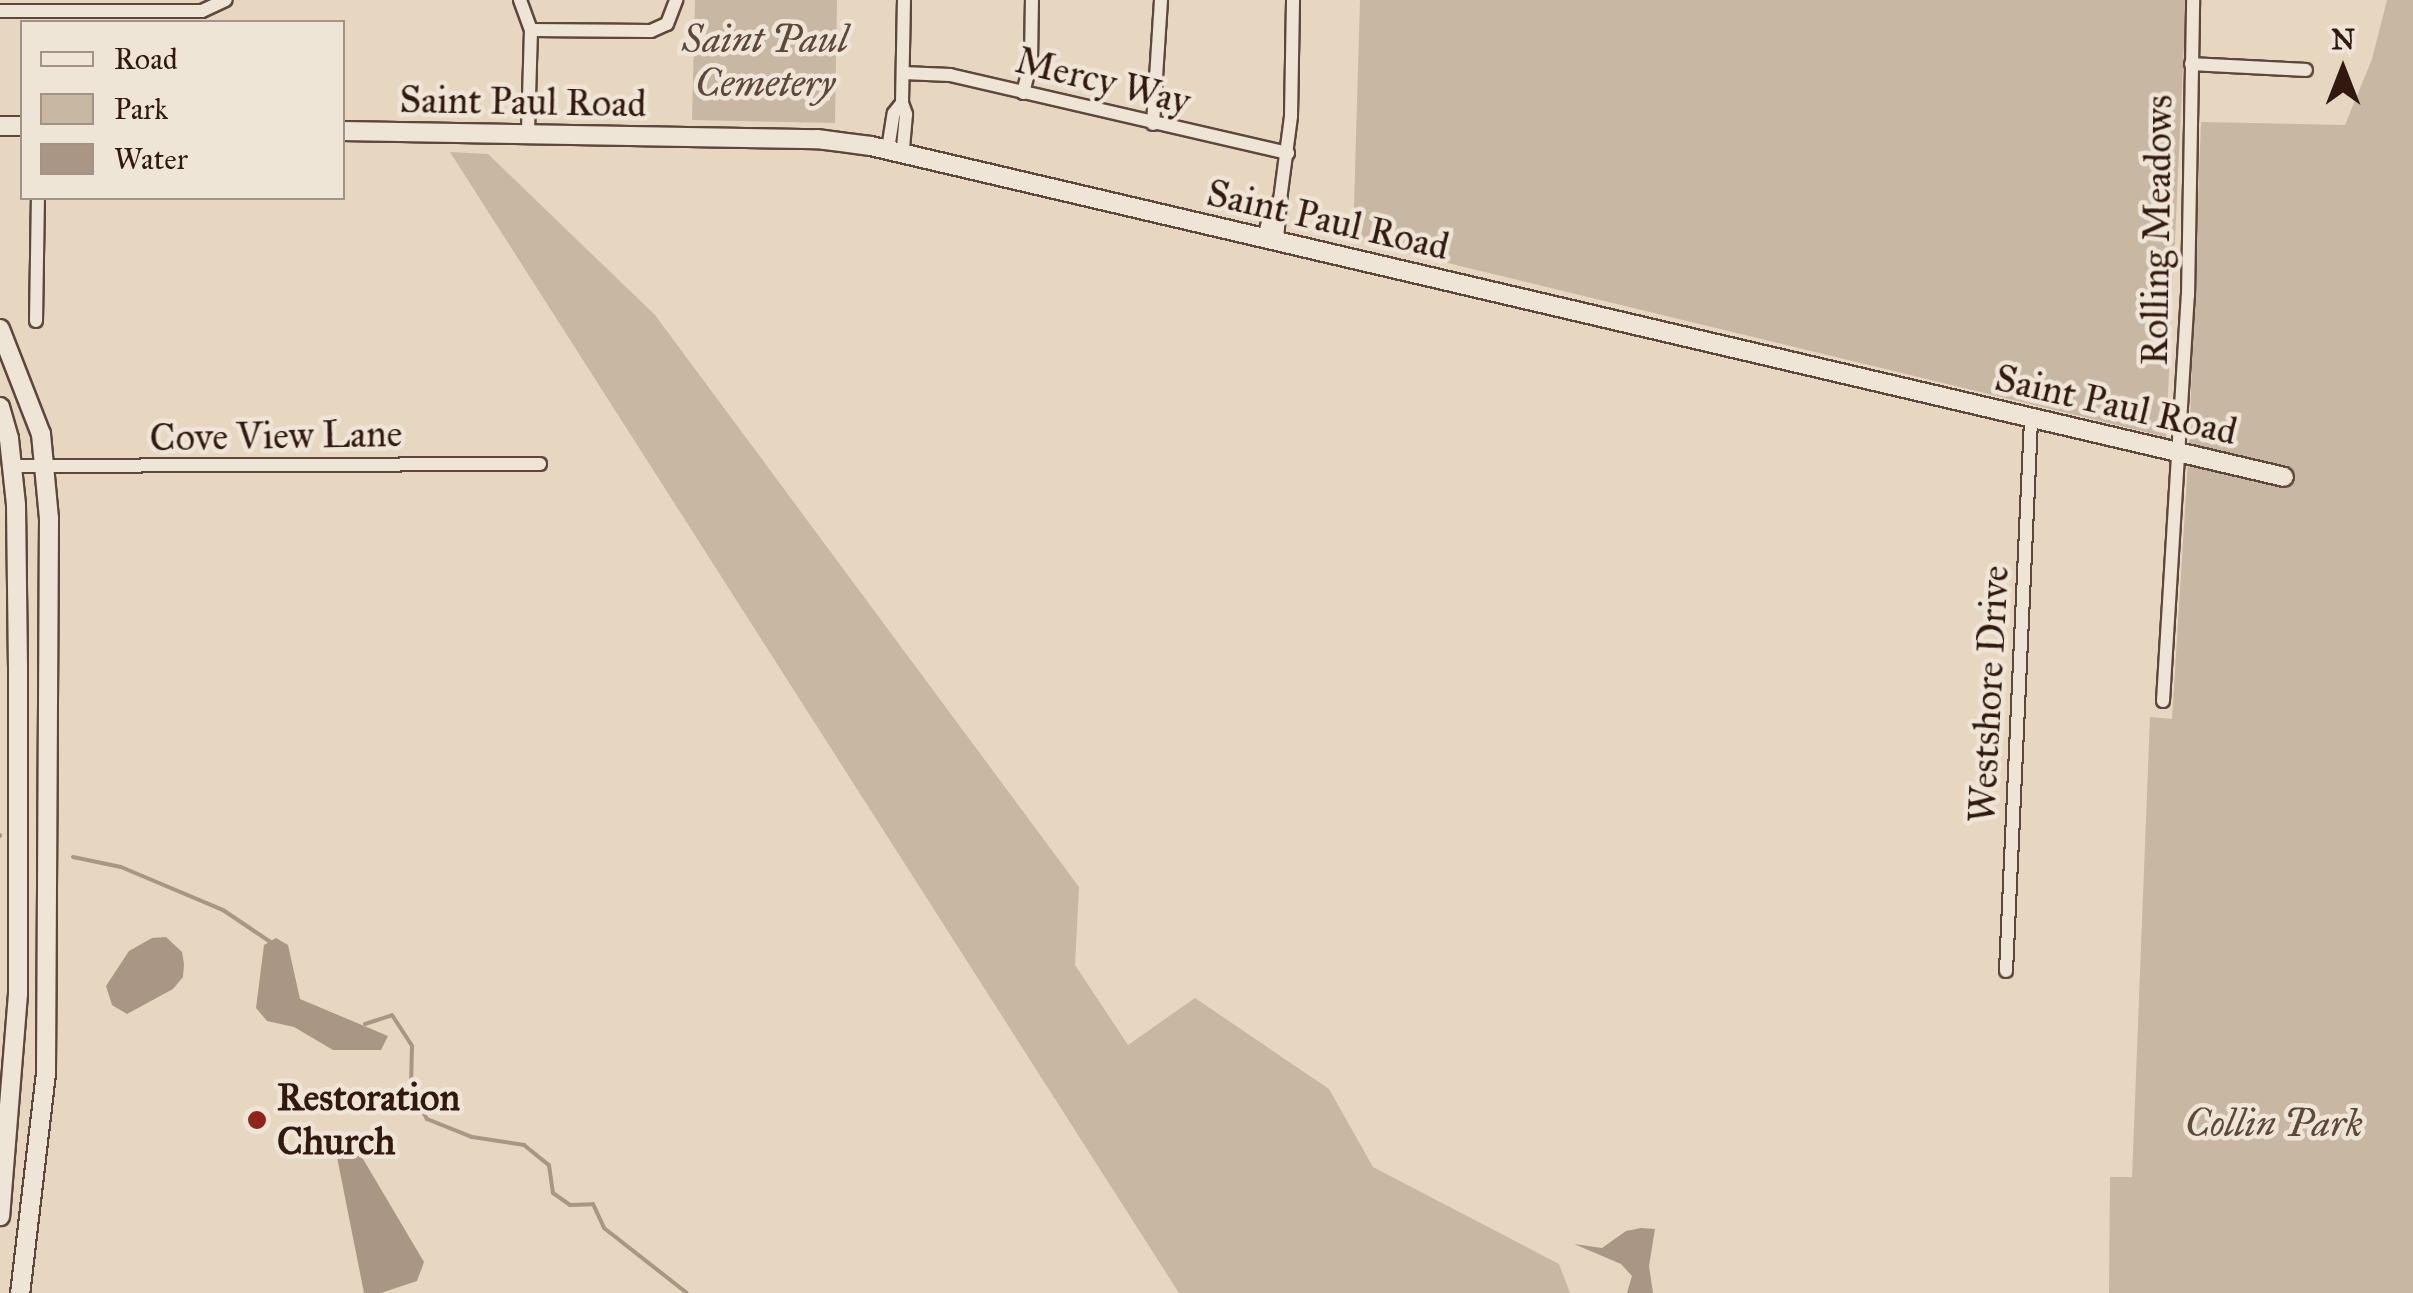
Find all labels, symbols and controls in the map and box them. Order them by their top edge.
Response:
park label: Saint Paul Cemetery [682,17,848,106]
legend [20,20,345,200]
north arrow [2293,20,2393,120]
text: N [2331,22,2355,57]
street label: Mercy Way [1011,37,1195,125]
text: Road [114,41,178,77]
street label: Saint Paul Road [399,77,647,127]
text: Park [114,91,168,127]
street label: Rolling Meadows [2132,94,2182,366]
text: Water [114,141,188,177]
street label: Saint Paul Road [1202,170,1454,270]
street label: Saint Paul Road [1990,355,2242,455]
street label: Cove View Lane [149,411,403,461]
street label: Westshore Drive [1959,564,2019,824]
place label: Restoration Church [277,1075,460,1164]
park label: Collin Park [2185,1101,2363,1147]
marker: Restoration Church [246,1109,268,1131]

